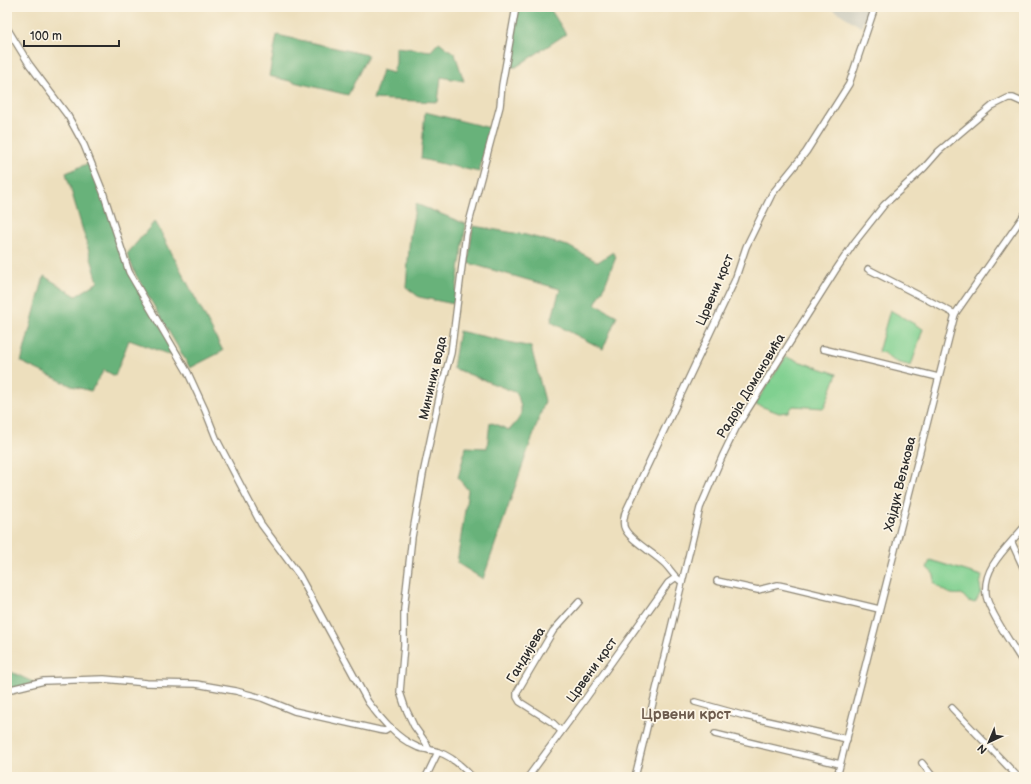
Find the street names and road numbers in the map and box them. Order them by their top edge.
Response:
street label: Црвени крст [693,252,737,328]
street label: Радоја Домановића [713,330,789,441]
street label: Мининих вода [416,334,450,421]
street label: Хајдук Вељкова [881,435,920,533]
street label: Гандијева [503,624,549,686]
street label: Црвени крст [563,634,621,706]

